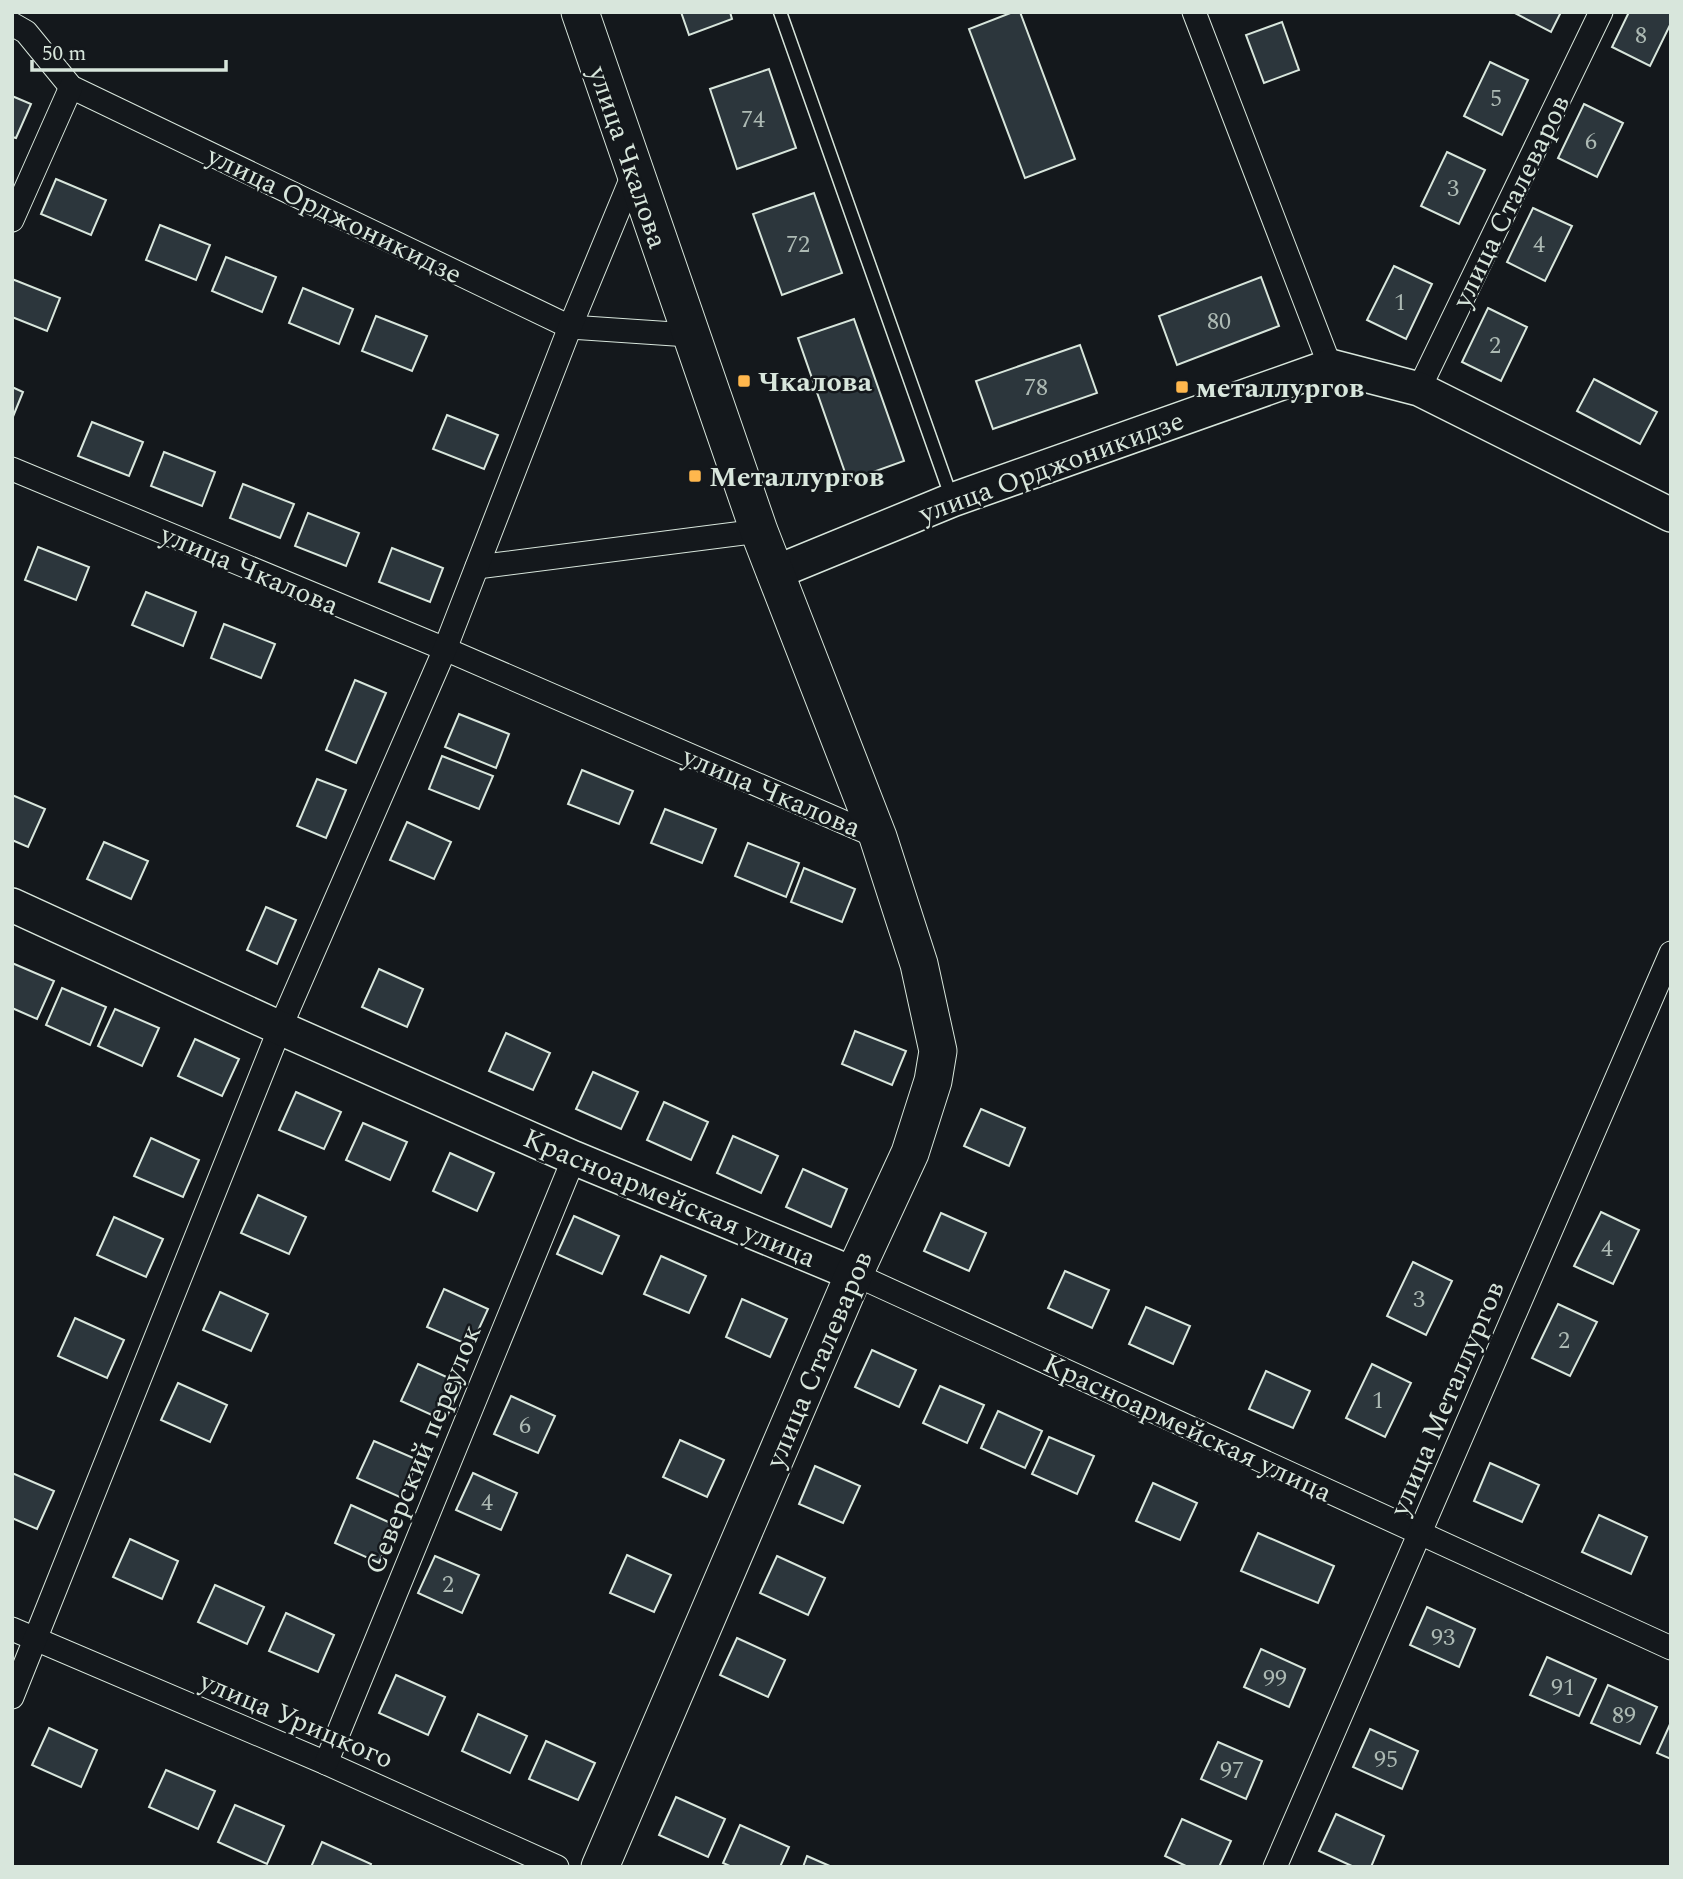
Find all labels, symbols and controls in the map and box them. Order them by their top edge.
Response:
house number: 8 [1635,18,1647,54]
scale bar [32,28,226,72]
text: 50 m [42,38,86,70]
street label: улица Чкалова [576,59,679,255]
house number: 5 [1490,81,1502,117]
street label: улица Сталеваров [1441,88,1582,316]
house number: 74 [741,102,765,138]
house number: 6 [1585,124,1597,160]
street label: улица Орджоникидзе [198,134,469,296]
house number: 3 [1447,171,1459,207]
house number: 72 [786,227,810,263]
house number: 4 [1533,227,1545,263]
house number: 1 [1394,285,1406,321]
house number: 80 [1207,304,1231,340]
house number: 2 [1489,328,1501,364]
place label: Чкалова [758,361,873,404]
place label: металлургов [1196,367,1364,410]
house number: 78 [1024,370,1048,406]
marker: Чкалова [736,373,752,389]
marker: металлургов [1174,379,1190,395]
street label: улица Орджоникидзе [912,399,1190,536]
place label: Металлургов [709,456,884,499]
marker: Металлургов [687,468,703,484]
street label: улица Чкалова [152,513,346,628]
street label: улица Чкалова [674,735,868,850]
street label: Красноармейская улица [516,1117,823,1280]
house number: 4 [1601,1231,1613,1267]
street label: улица Сталеваров [754,1244,885,1476]
street label: улица Металлургов [1378,1274,1516,1524]
house number: 3 [1413,1282,1425,1318]
street label: Северский переулок [354,1318,493,1581]
house number: 2 [1558,1323,1570,1359]
street label: Красноармейская улица [1036,1342,1339,1514]
house number: 1 [1372,1383,1384,1419]
house number: 6 [519,1408,531,1444]
house number: 4 [481,1485,493,1521]
house number: 2 [442,1567,454,1603]
house number: 93 [1431,1620,1455,1656]
street label: улица Урицкого [192,1660,400,1781]
house number: 99 [1263,1661,1287,1697]
house number: 91 [1551,1670,1575,1706]
house number: 89 [1612,1698,1636,1734]
house number: 95 [1374,1742,1398,1778]
house number: 97 [1220,1753,1244,1789]

